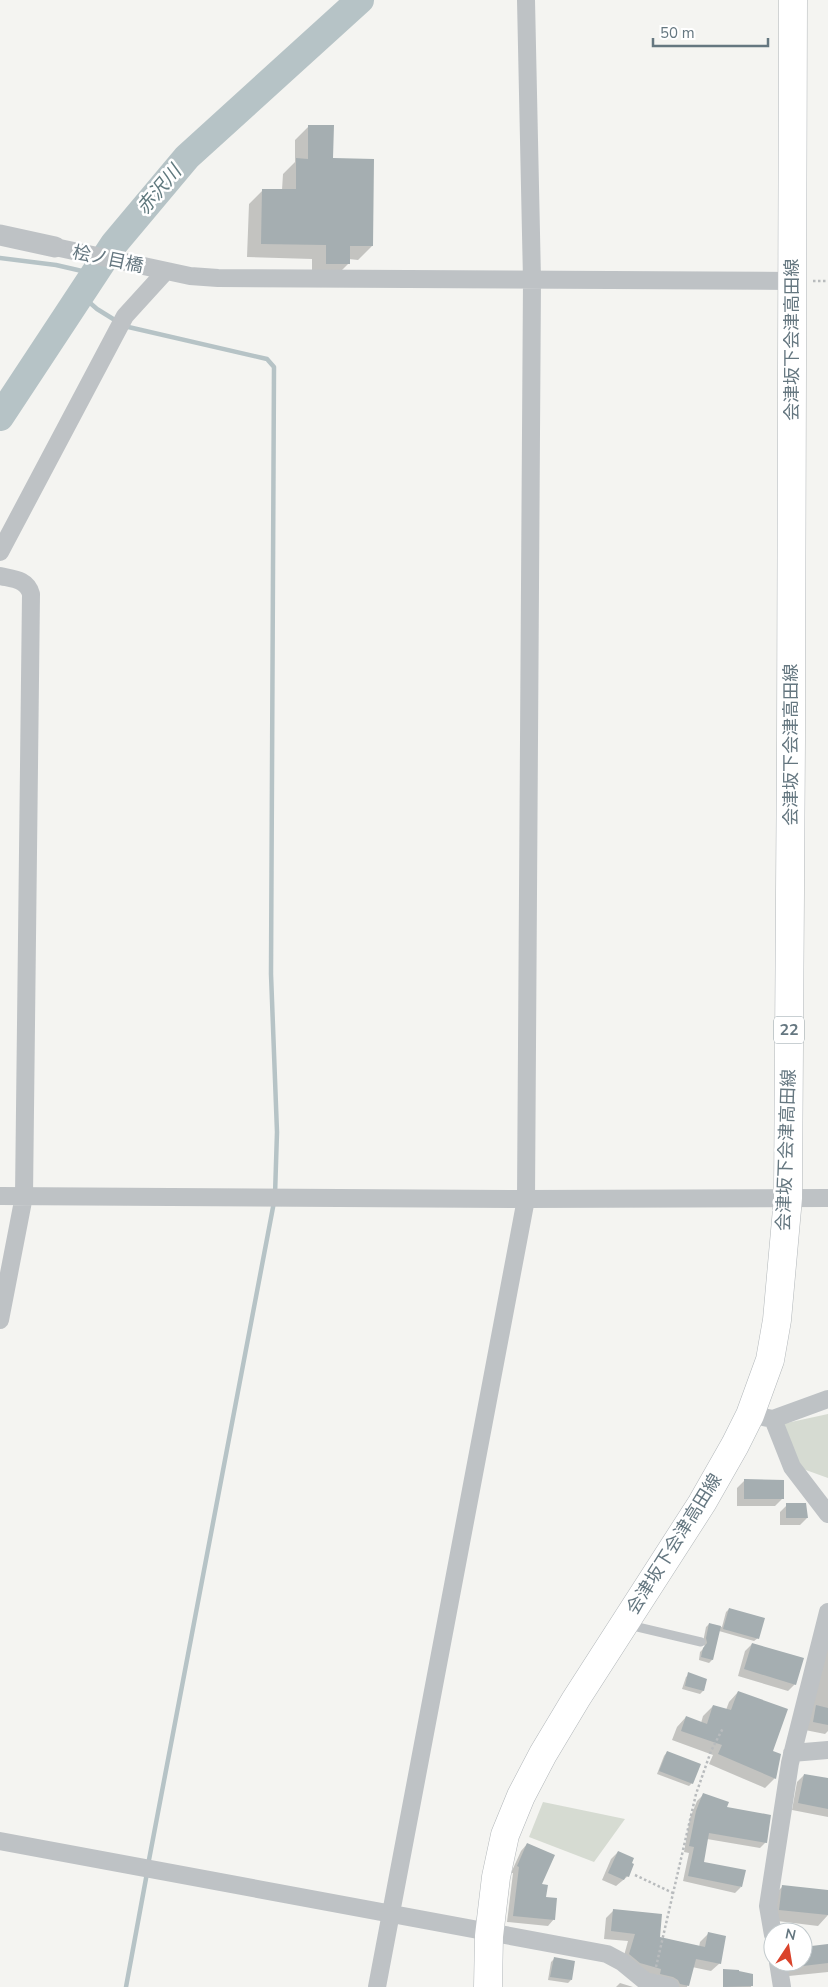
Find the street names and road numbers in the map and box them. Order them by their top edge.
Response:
street label: 桧ノ目橋 [70,240,146,278]
street label: 会津坂下会津高田線 [780,259,804,421]
street label: 会津坂下会津高田線 [779,664,803,826]
road number: 22 [774,1016,804,1044]
street label: 会津坂下会津高田線 [771,1069,801,1231]
street label: 会津坂下会津高田線 [621,1469,727,1619]

